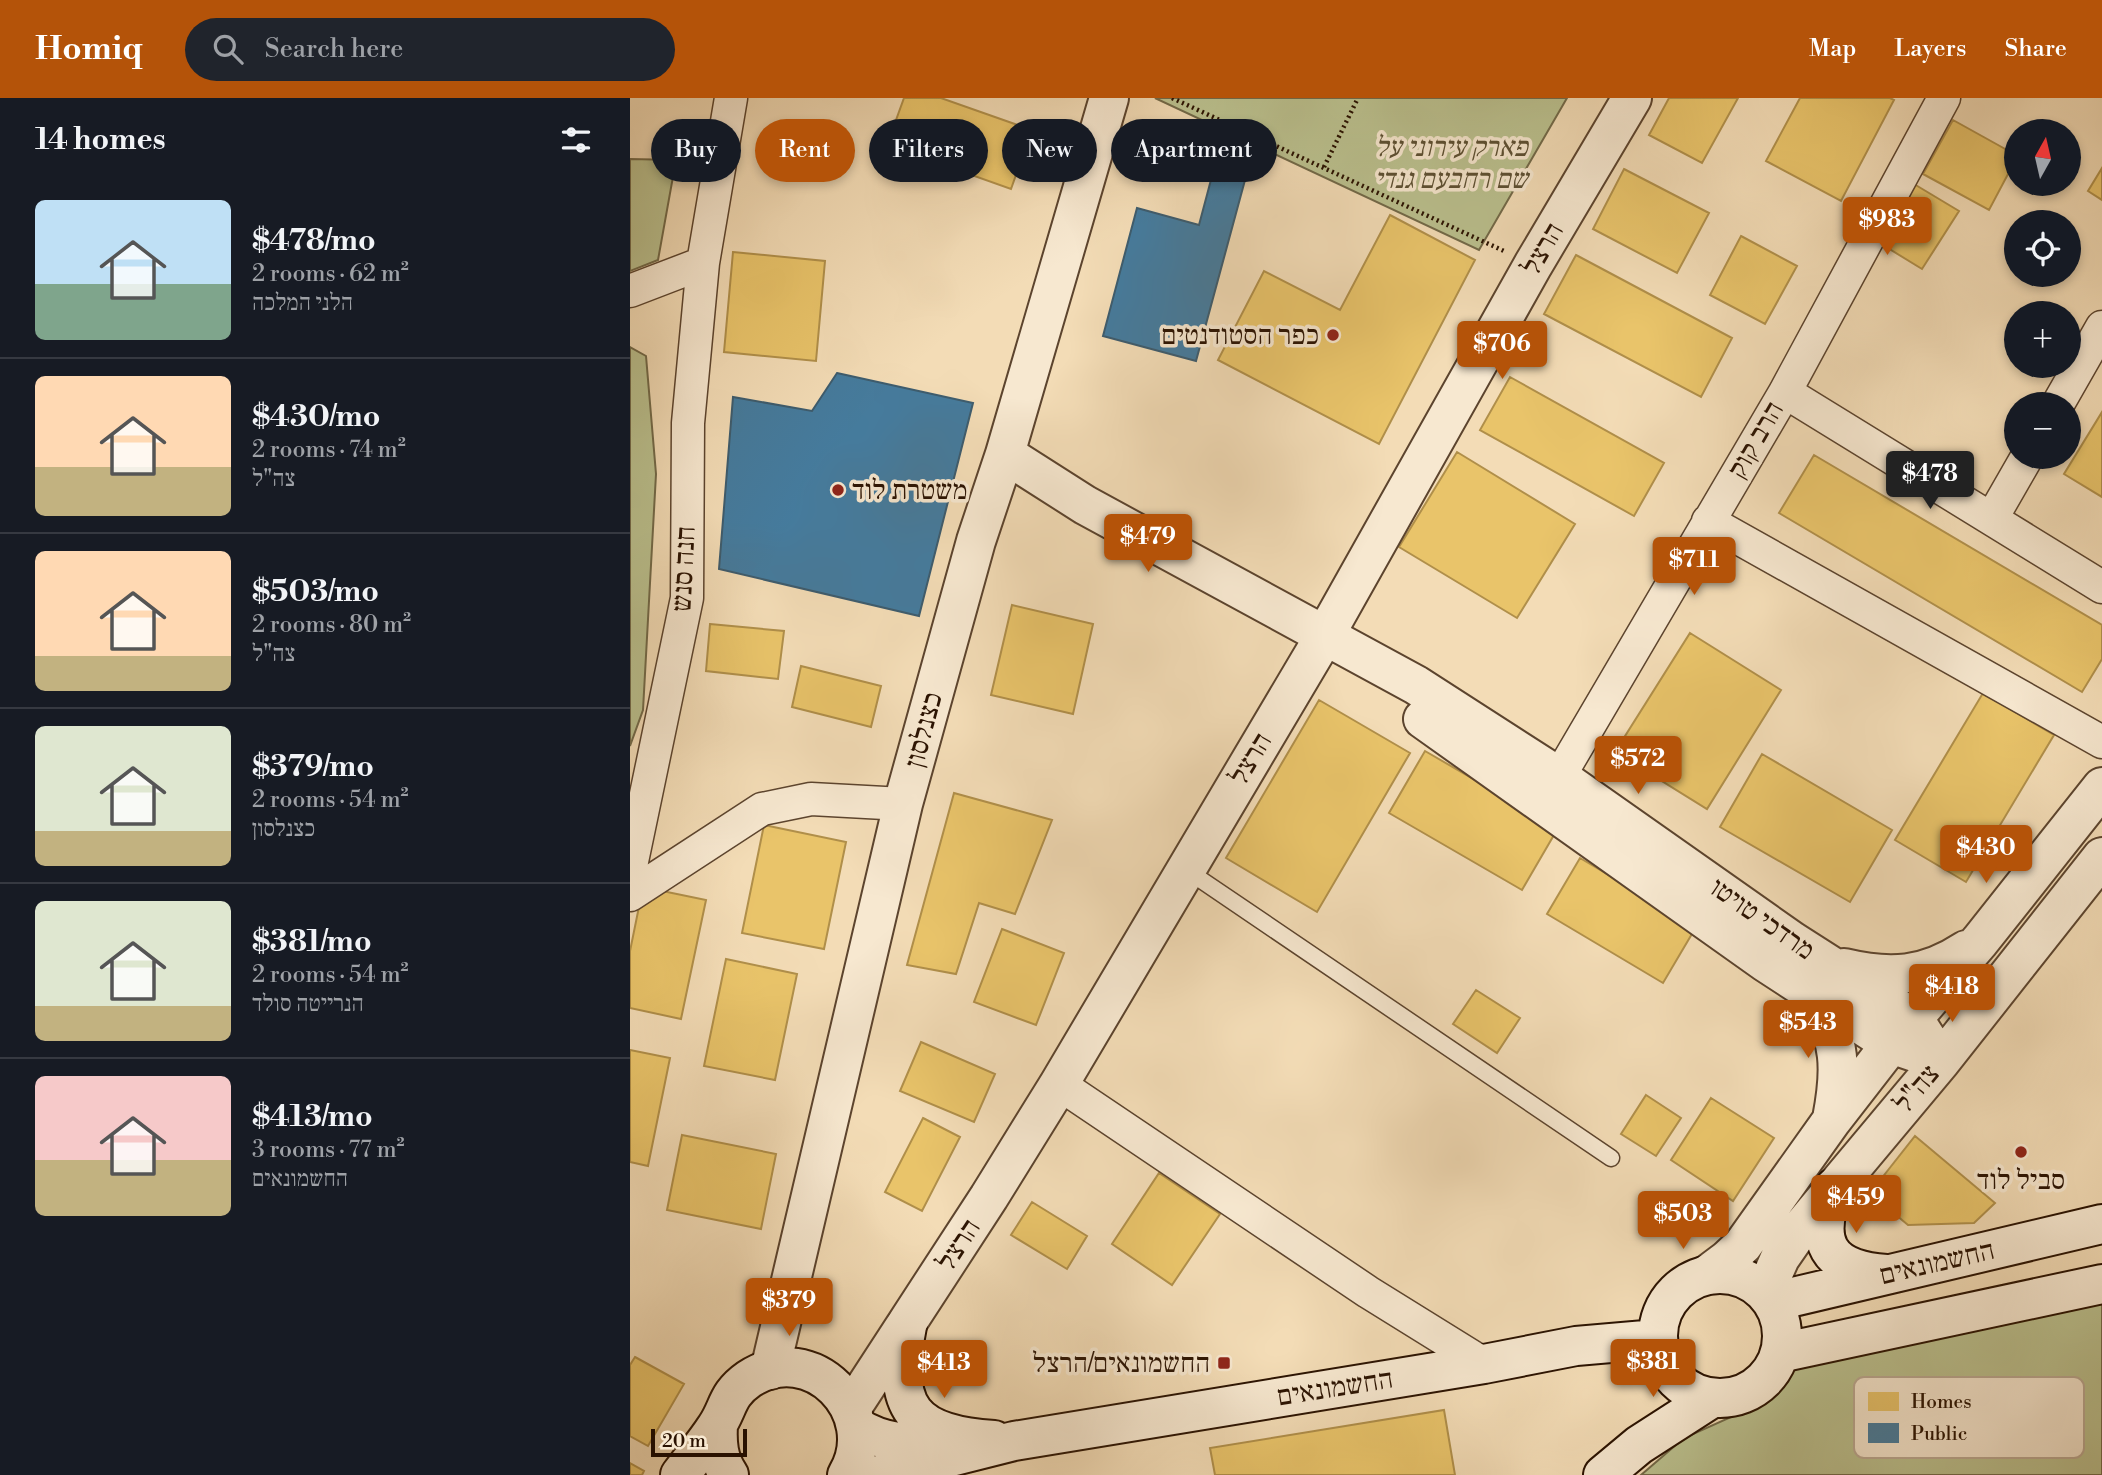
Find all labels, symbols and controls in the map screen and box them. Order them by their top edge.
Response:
search box [185,18,675,81]
text: Homiq [35,29,143,70]
icon: search [209,30,247,68]
text: Search here [265,33,403,65]
text: Map [1809,34,1856,64]
text: Layers [1894,34,1966,64]
text: Share [2004,34,2067,64]
chip: Buy [651,119,741,182]
chip: Rent [755,119,855,182]
chip: Filters [869,119,988,182]
chip: New [1002,119,1097,182]
chip: Apartment [1111,119,1277,182]
north arrow [2004,119,2081,196]
map controls [2004,119,2081,469]
text: 14 homes [35,121,166,159]
icon: filters [557,121,595,159]
park label: פארק עירוני על שם רחבעם גנדי [1374,130,1531,197]
pin: $983 [1846,198,1928,257]
text: $983 [1859,206,1915,234]
button: locate [2004,210,2081,287]
street label: הרצל [1514,216,1572,282]
text: $478/mo [252,222,376,260]
icon: home [91,228,175,312]
text: 2 rooms · 62 m² [252,260,409,288]
text: הלני המלכה [252,289,353,317]
button: + [2004,301,2081,378]
place label: כפר הסטודנטים [1161,318,1319,353]
pin: $706 [1461,322,1543,381]
marker: כפר הסטודנטים [1325,327,1341,343]
text: $706 [1473,330,1531,358]
button: − [2004,392,2081,469]
street label: הרב קוק [1720,395,1792,485]
text: $430/mo [252,398,380,436]
icon: home [91,404,175,488]
text: 2 rooms · 74 m² [252,436,406,464]
pin: $478 [1889,452,1971,511]
text: $478 [1902,460,1958,488]
text: צה"ל [252,465,295,493]
place label: משטרת לוד [852,473,968,508]
marker: משטרת לוד [830,482,846,498]
pin: $479 [1107,514,1189,574]
text: $479 [1120,523,1176,551]
street label: חנה סנש [664,525,704,613]
pin: $711 [1653,538,1735,597]
text: $711 [1669,546,1719,574]
text: $503/mo [252,573,379,611]
icon: home [91,579,175,663]
text: 2 rooms · 80 m² [252,611,411,639]
text: צה"ל [252,640,295,668]
street label: כצנלסון [897,688,951,772]
street label: הרצל [1222,726,1280,792]
pin: $572 [1597,736,1679,796]
text: $572 [1611,745,1665,773]
text: $379/mo [252,748,374,786]
icon: home [91,754,175,838]
text: 2 rooms · 54 m² [252,786,409,814]
text: כצנלסון [252,815,315,843]
pin: $430 [1945,826,2027,885]
text: $430 [1956,834,2016,862]
street label: מרדכי טויטו [1703,870,1821,968]
text: $381/mo [252,923,372,961]
icon: home [91,929,175,1013]
text: 2 rooms · 54 m² [252,961,409,989]
pin: $418 [1911,964,1993,1024]
text: $418 [1925,973,1979,1001]
text: הנרייטה סולד [252,990,364,1018]
pin: $543 [1767,1000,1849,1060]
text: $543 [1779,1009,1837,1037]
street label: צה"ל [1887,1057,1947,1121]
text: $413/mo [252,1098,373,1136]
icon: home [91,1104,175,1188]
text: 3 rooms · 77 m² [252,1136,405,1164]
marker: סביל לוד [2013,1144,2029,1160]
place label: סביל לוד [1977,1163,2065,1198]
text: החשמונאים [252,1165,348,1193]
pin: $459 [1815,1176,1897,1235]
text: $459 [1827,1184,1885,1212]
pin: $503 [1642,1192,1724,1251]
text: $503 [1654,1200,1712,1228]
street label: הרצל [929,1212,989,1278]
street label: החשמונאים [1876,1233,1998,1293]
pin: $379 [748,1278,830,1338]
text: $379 [762,1287,816,1315]
pin: $413 [903,1340,985,1400]
pin: $381 [1612,1340,1694,1399]
place label: החשמונאים/הרצל [1033,1346,1210,1381]
text: $381 [1627,1348,1679,1376]
text: $413 [917,1349,971,1377]
marker: החשמונאים/הרצל [1216,1355,1232,1371]
street label: החשמונאים [1275,1362,1395,1414]
legend [1854,1377,2084,1458]
text: Homes [1911,1390,1971,1414]
text: Public [1911,1422,1967,1446]
scale bar [651,1426,747,1458]
text: 20 m [662,1429,706,1453]

